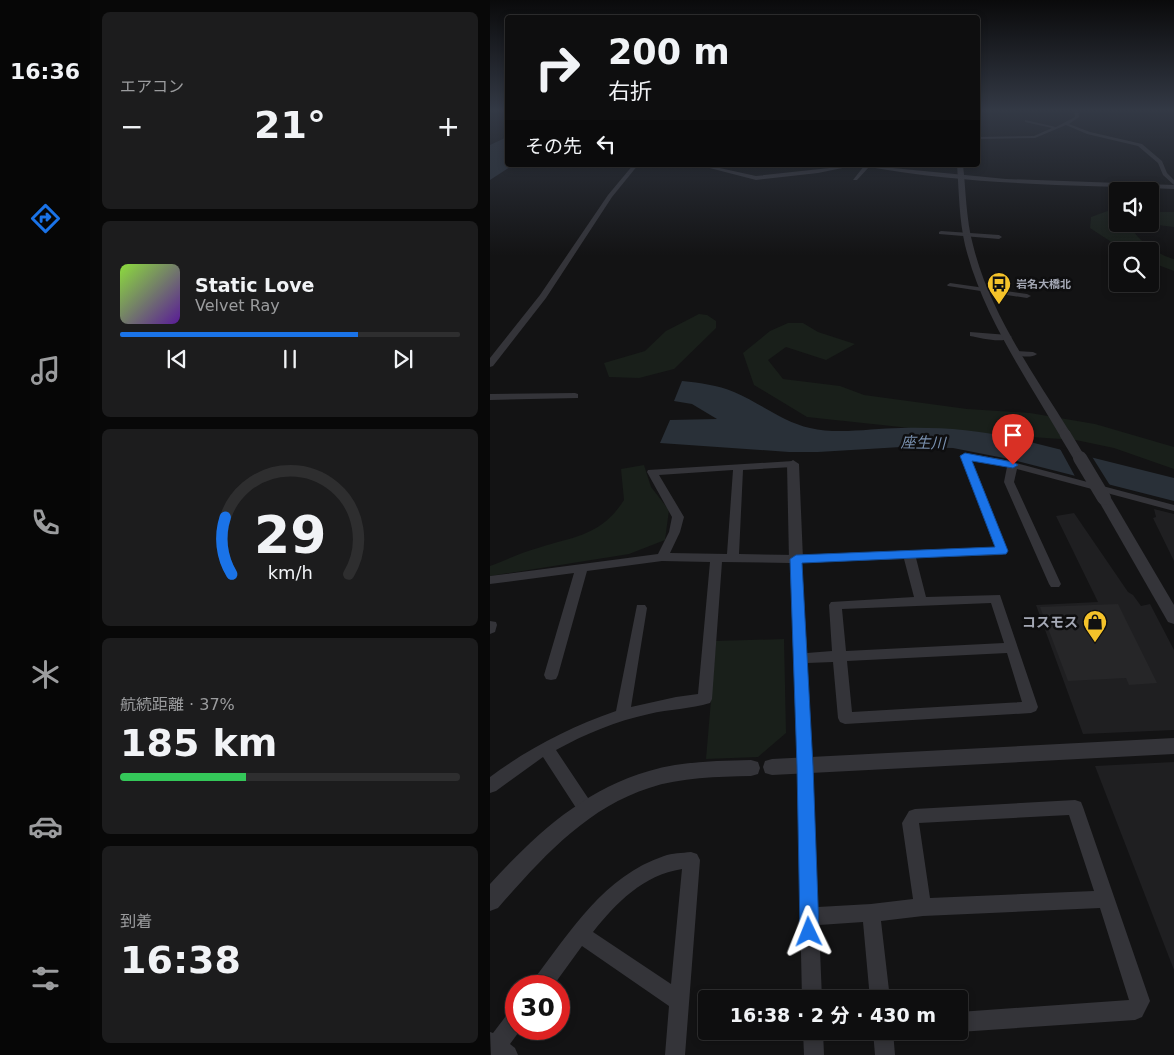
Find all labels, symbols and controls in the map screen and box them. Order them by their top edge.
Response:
text: 200 m [608,32,730,72]
icon: right [525,35,590,100]
text: 16:36 [10,59,80,84]
text: エアコン [120,77,184,96]
text: 右折 [608,79,652,104]
text: 21° [254,103,326,147]
text: − [120,110,143,143]
text: + [437,110,460,143]
icon: left [592,130,620,158]
text: その先 [525,135,582,157]
map controls [1109,182,1159,292]
button: sound [1109,182,1159,232]
icon: directions [28,201,63,236]
button: search [1109,242,1159,292]
bus stop icon: 岩名大橋北 [986,271,1012,305]
text: Static Love [195,274,315,296]
place label: 岩名大橋北 [1016,278,1071,291]
text: Velvet Ray [195,296,280,315]
icon: previous [163,345,191,373]
icon: pause [276,345,304,373]
icon: next [389,345,417,373]
icon: music [28,353,63,388]
pin [992,414,1034,465]
icon: arrive [999,421,1027,449]
water label: 座生川 [900,434,948,452]
icon: phone [28,505,63,540]
text: 29 [254,505,326,565]
text: km/h [267,562,313,583]
shop icon: コスモス [1082,609,1108,643]
place label: コスモス [1022,614,1078,630]
icon: climate [28,657,63,692]
text: 航続距離 · 37% [120,695,235,714]
text: 185 km [120,721,277,765]
icon: car [28,809,63,844]
position arrow [782,905,834,957]
text: 到着 [120,912,152,931]
text: 16:38 [120,938,241,982]
icon: filters [28,961,63,996]
speed limit sign: 30 [505,975,570,1040]
text: 16:38 · 2 分 · 430 m [730,1004,936,1026]

